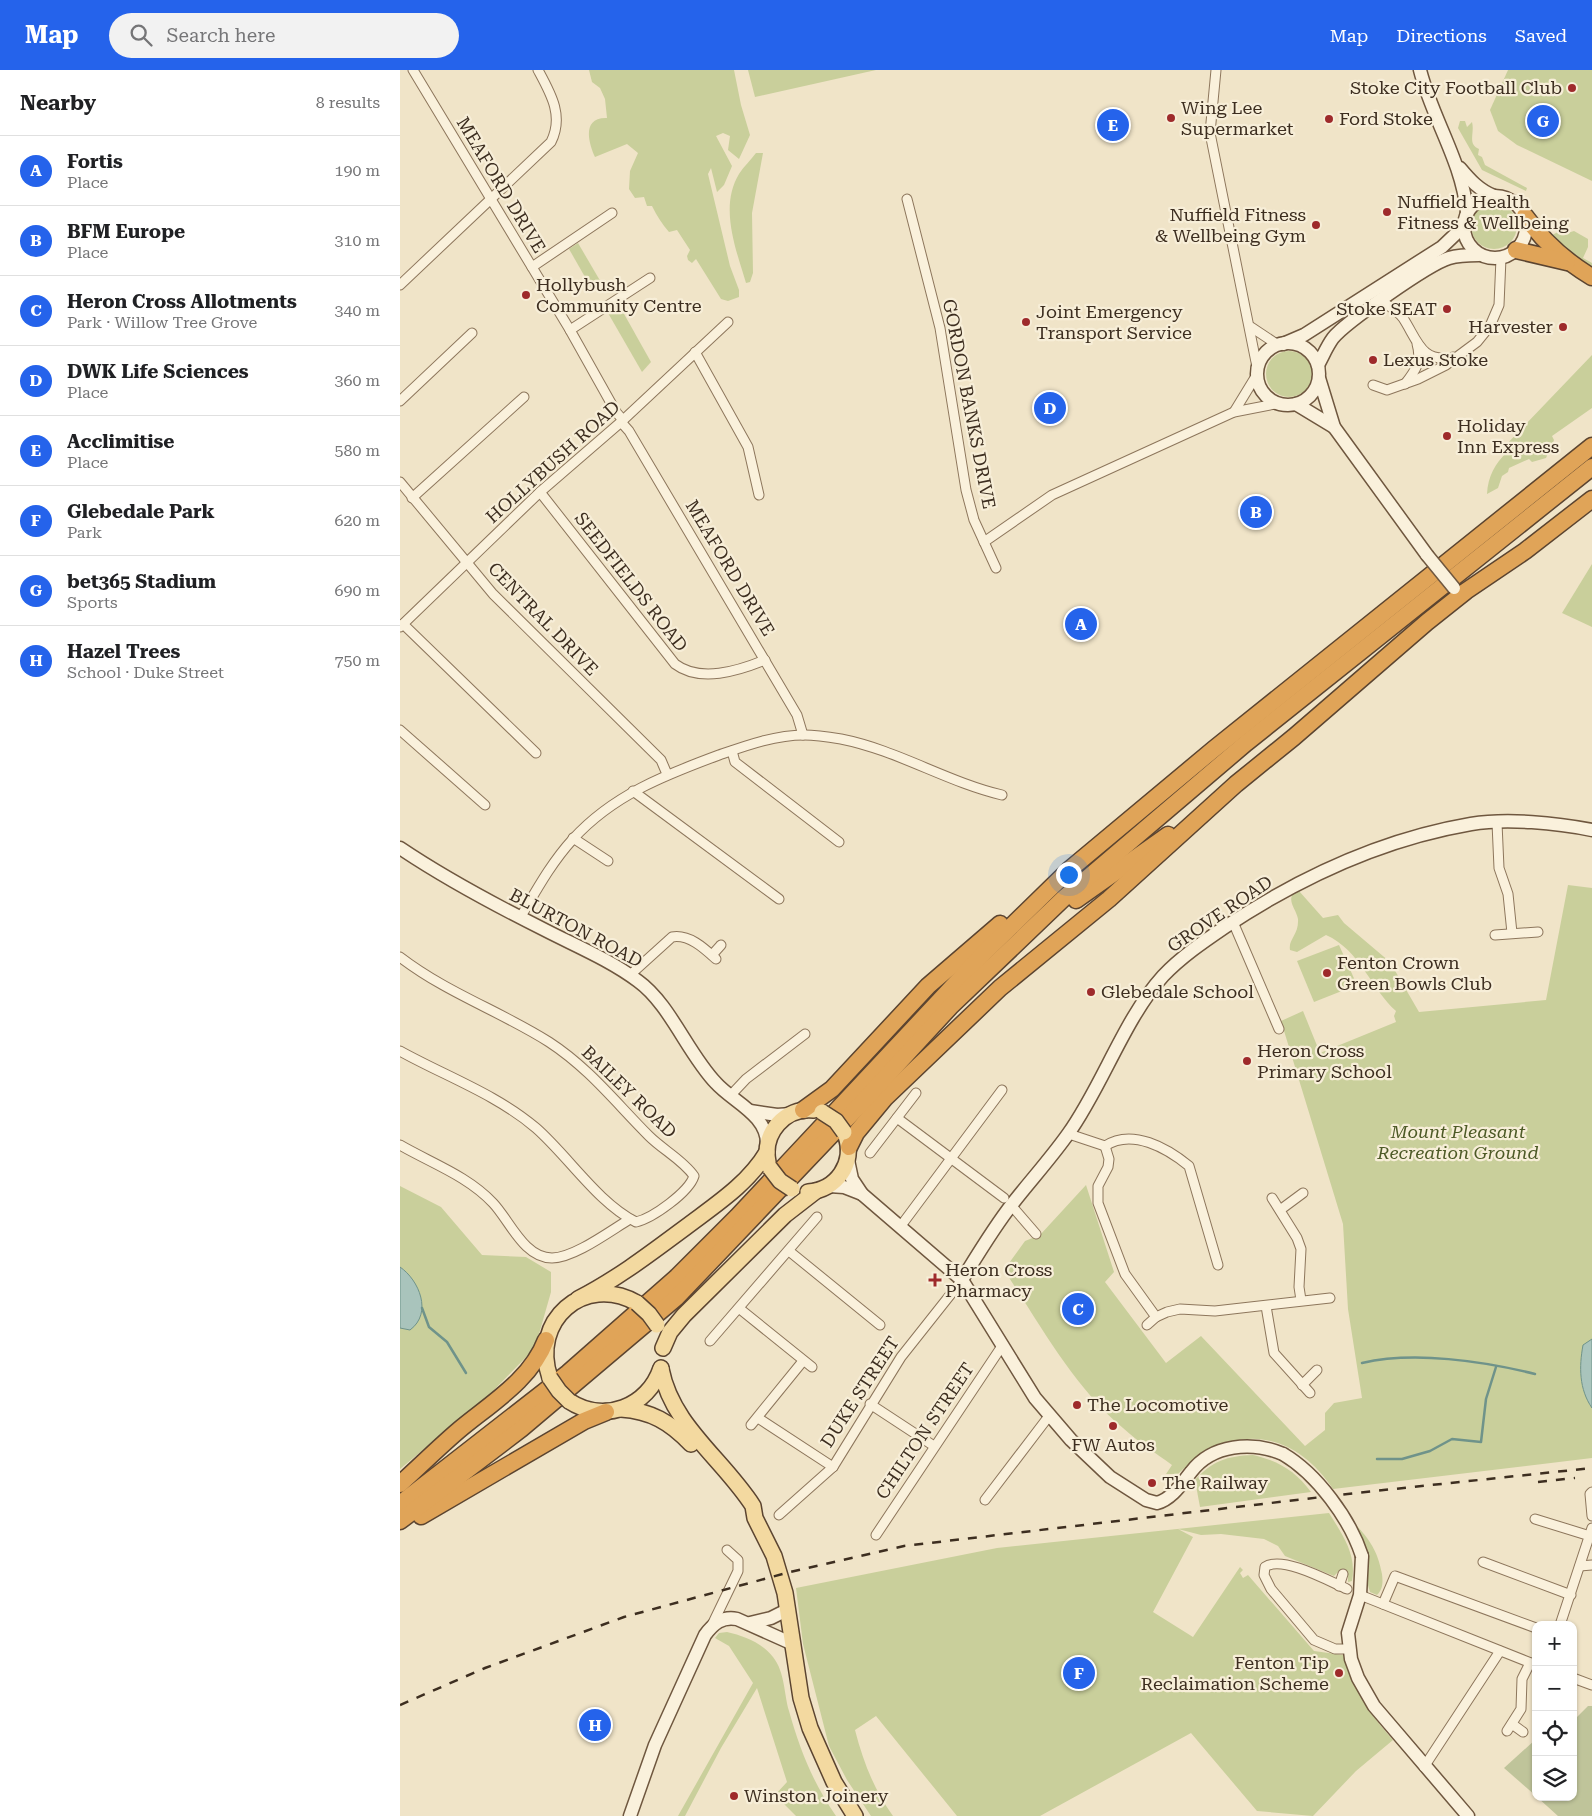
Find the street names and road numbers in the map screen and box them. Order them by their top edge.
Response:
street label: MEAFORD DRIVE [453,113,550,256]
street label: GORDON BANKS DRIVE [939,297,1000,511]
street label: HOLLYBUSH ROAD [481,396,624,527]
street label: MEAFORD DRIVE [682,496,779,639]
street label: SEEDFIELDS ROAD [571,508,692,656]
street label: CENTRAL DRIVE [484,558,603,680]
street label: GROVE ROAD [1163,871,1276,956]
street label: BLURTON ROAD [506,884,646,971]
street label: BAILEY ROAD [578,1041,681,1142]
street label: DUKE STREET [816,1332,903,1451]
street label: CHILTON STREET [871,1358,978,1503]

